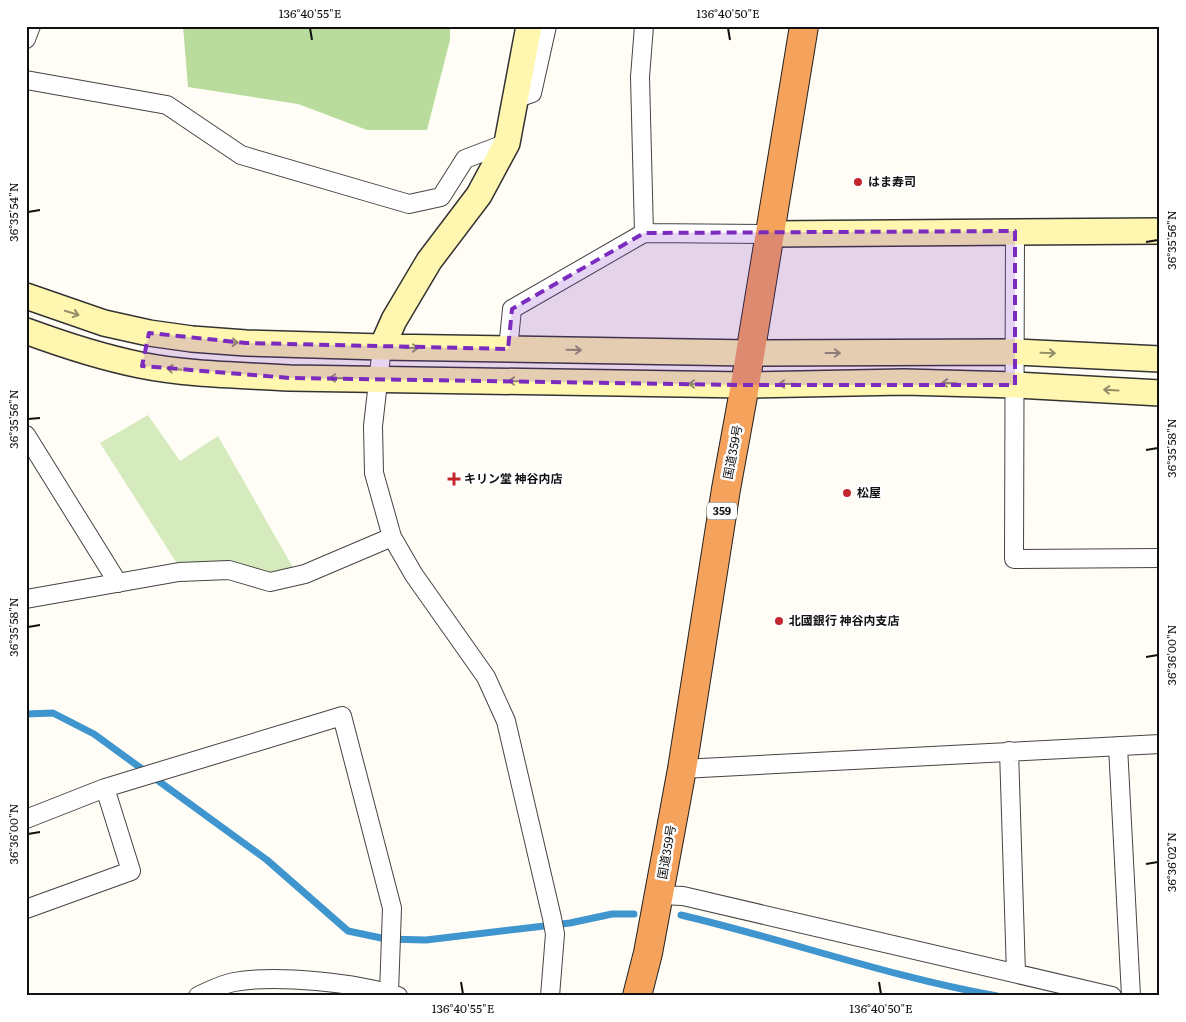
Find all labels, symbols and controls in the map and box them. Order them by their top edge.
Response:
text: 136°40'55"E [279,4,342,22]
text: 136°40'50"E [696,4,760,22]
place label: はま寿司 [868,172,916,190]
marker: はま寿司 [852,176,864,188]
text: 36°35'54"N [4,182,22,242]
text: 36°35'56"N [1162,210,1180,270]
one-way arrow [64,309,80,319]
one-way arrow [223,337,239,346]
one-way arrow [403,343,419,353]
one-way arrow [566,345,582,355]
one-way arrow [824,348,841,358]
one-way arrow [1040,348,1056,358]
one-way arrow [167,364,183,374]
one-way arrow [329,373,345,383]
one-way arrow [509,376,525,386]
one-way arrow [689,379,705,389]
one-way arrow [779,379,795,389]
one-way arrow [941,379,957,388]
one-way arrow [1103,386,1119,395]
text: 36°35'56"N [4,389,22,449]
text: 36°35'58"N [1162,418,1180,478]
street label: 国道359号 [718,423,746,480]
place label: キリン堂 神谷内店 [464,469,562,487]
marker: キリン堂 神谷内店 [448,473,460,485]
place label: 松屋 [857,483,881,501]
marker: 松屋 [841,487,853,499]
road number: 359 [707,502,737,520]
text: 36°35'58"N [4,597,22,657]
place label: 北國銀行 神谷内支店 [789,611,899,629]
marker: 北國銀行 神谷内支店 [773,615,785,627]
text: 36°36'00"N [1162,624,1180,686]
text: 36°36'00"N [4,803,22,865]
street label: 国道359号 [652,823,680,880]
text: 36°36'02"N [1162,832,1180,892]
text: 136°40'55"E [432,999,495,1017]
text: 136°40'50"E [849,999,913,1017]

